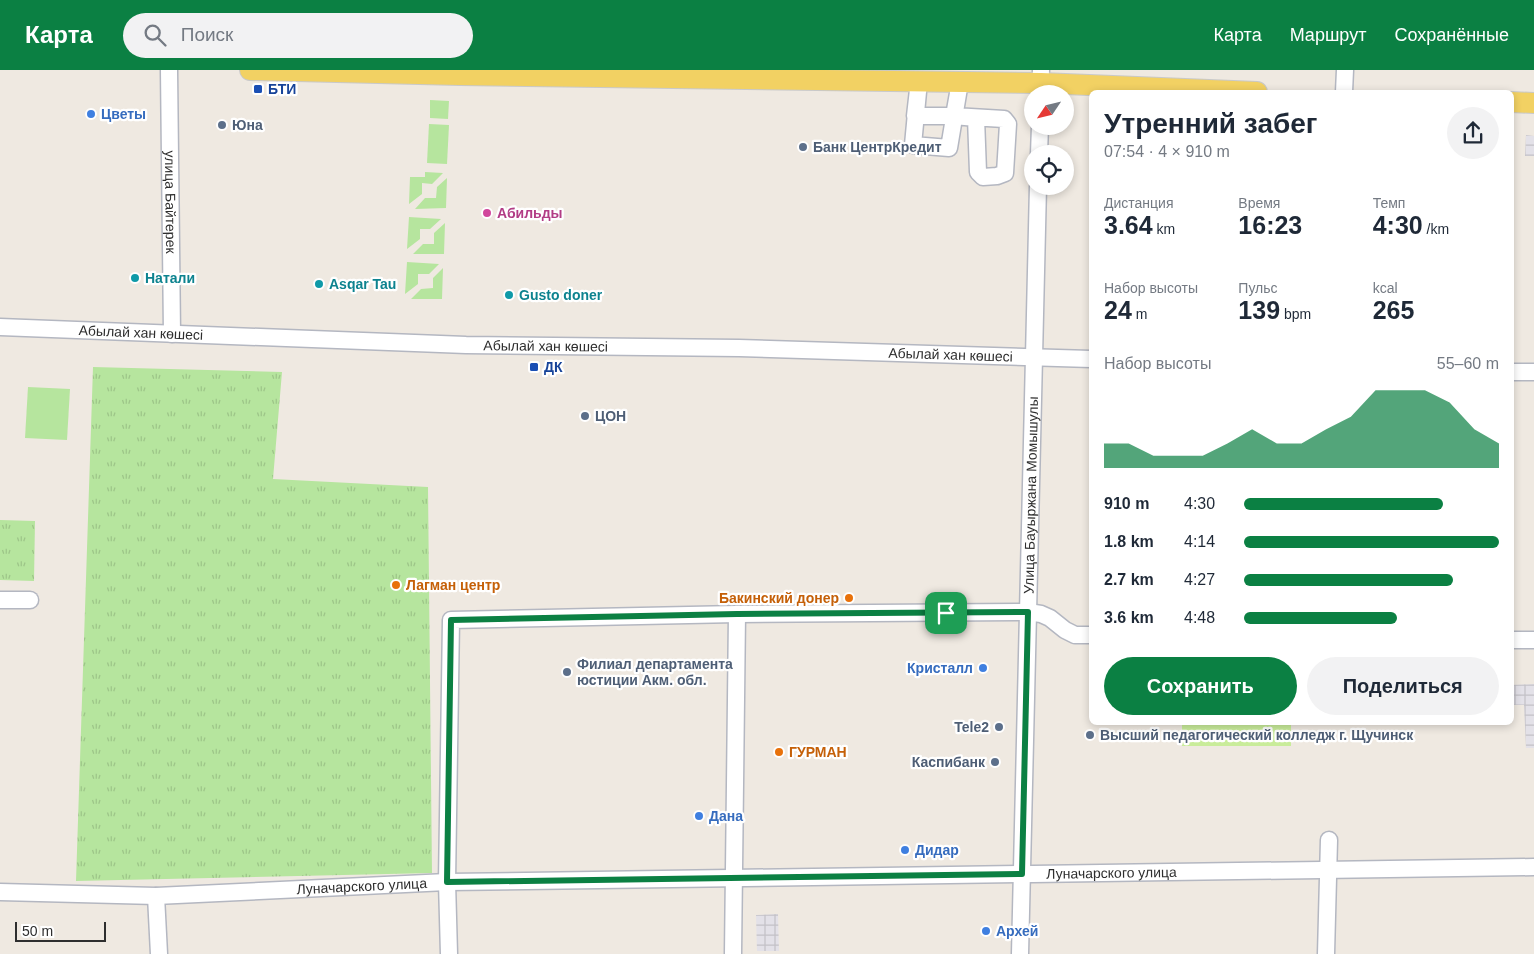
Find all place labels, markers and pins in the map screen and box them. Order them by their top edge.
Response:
place label: БТИ [268,81,296,97]
marker: БТИ [252,83,264,95]
place label: Цветы [101,106,146,122]
marker: Цветы [85,108,97,120]
place label: Юна [232,117,263,133]
marker: Юна [216,119,228,131]
place label: Банк ЦентрКредит [813,139,942,155]
marker: Банк ЦентрКредит [797,141,809,153]
place label: Абильды [497,205,563,221]
marker: Абильды [481,207,493,219]
place label: Натали [145,270,195,286]
marker: Натали [129,272,141,284]
place label: Asqar Tau [329,276,396,292]
marker: Asqar Tau [313,278,325,290]
place label: Gusto doner [519,287,603,303]
marker: Gusto doner [503,289,515,301]
place label: ДК [544,359,563,375]
marker: ДК [528,361,540,373]
place label: ЦОН [595,408,626,424]
marker: ЦОН [579,410,591,422]
place label: Лагман центр [406,577,500,593]
marker: Лагман центр [390,579,402,591]
place label: Бакинский донер [719,590,839,606]
marker: Бакинский донер [843,592,855,604]
pin [925,592,967,634]
place label: Филиал департамента юстиции Акм. обл. [577,656,733,688]
place label: Кристалл [907,660,973,676]
marker: Кристалл [977,662,989,674]
marker: Филиал департамента юстиции Акм. обл. [561,666,573,678]
place label: Tele2 [954,719,989,735]
marker: Tele2 [993,721,1005,733]
place label: Высший педагогический колледж г. Щучинск [1100,727,1414,743]
marker: Высший педагогический колледж г. Щучинск [1084,729,1096,741]
place label: ГУРМАН [789,744,847,760]
marker: ГУРМАН [773,746,785,758]
place label: Каспибанк [912,754,986,770]
marker: Каспибанк [989,756,1001,768]
place label: Дана [709,808,743,824]
marker: Дана [693,810,705,822]
place label: Дидар [915,842,959,858]
marker: Дидар [899,844,911,856]
place label: Архей [996,923,1038,939]
marker: Архей [980,925,992,937]

